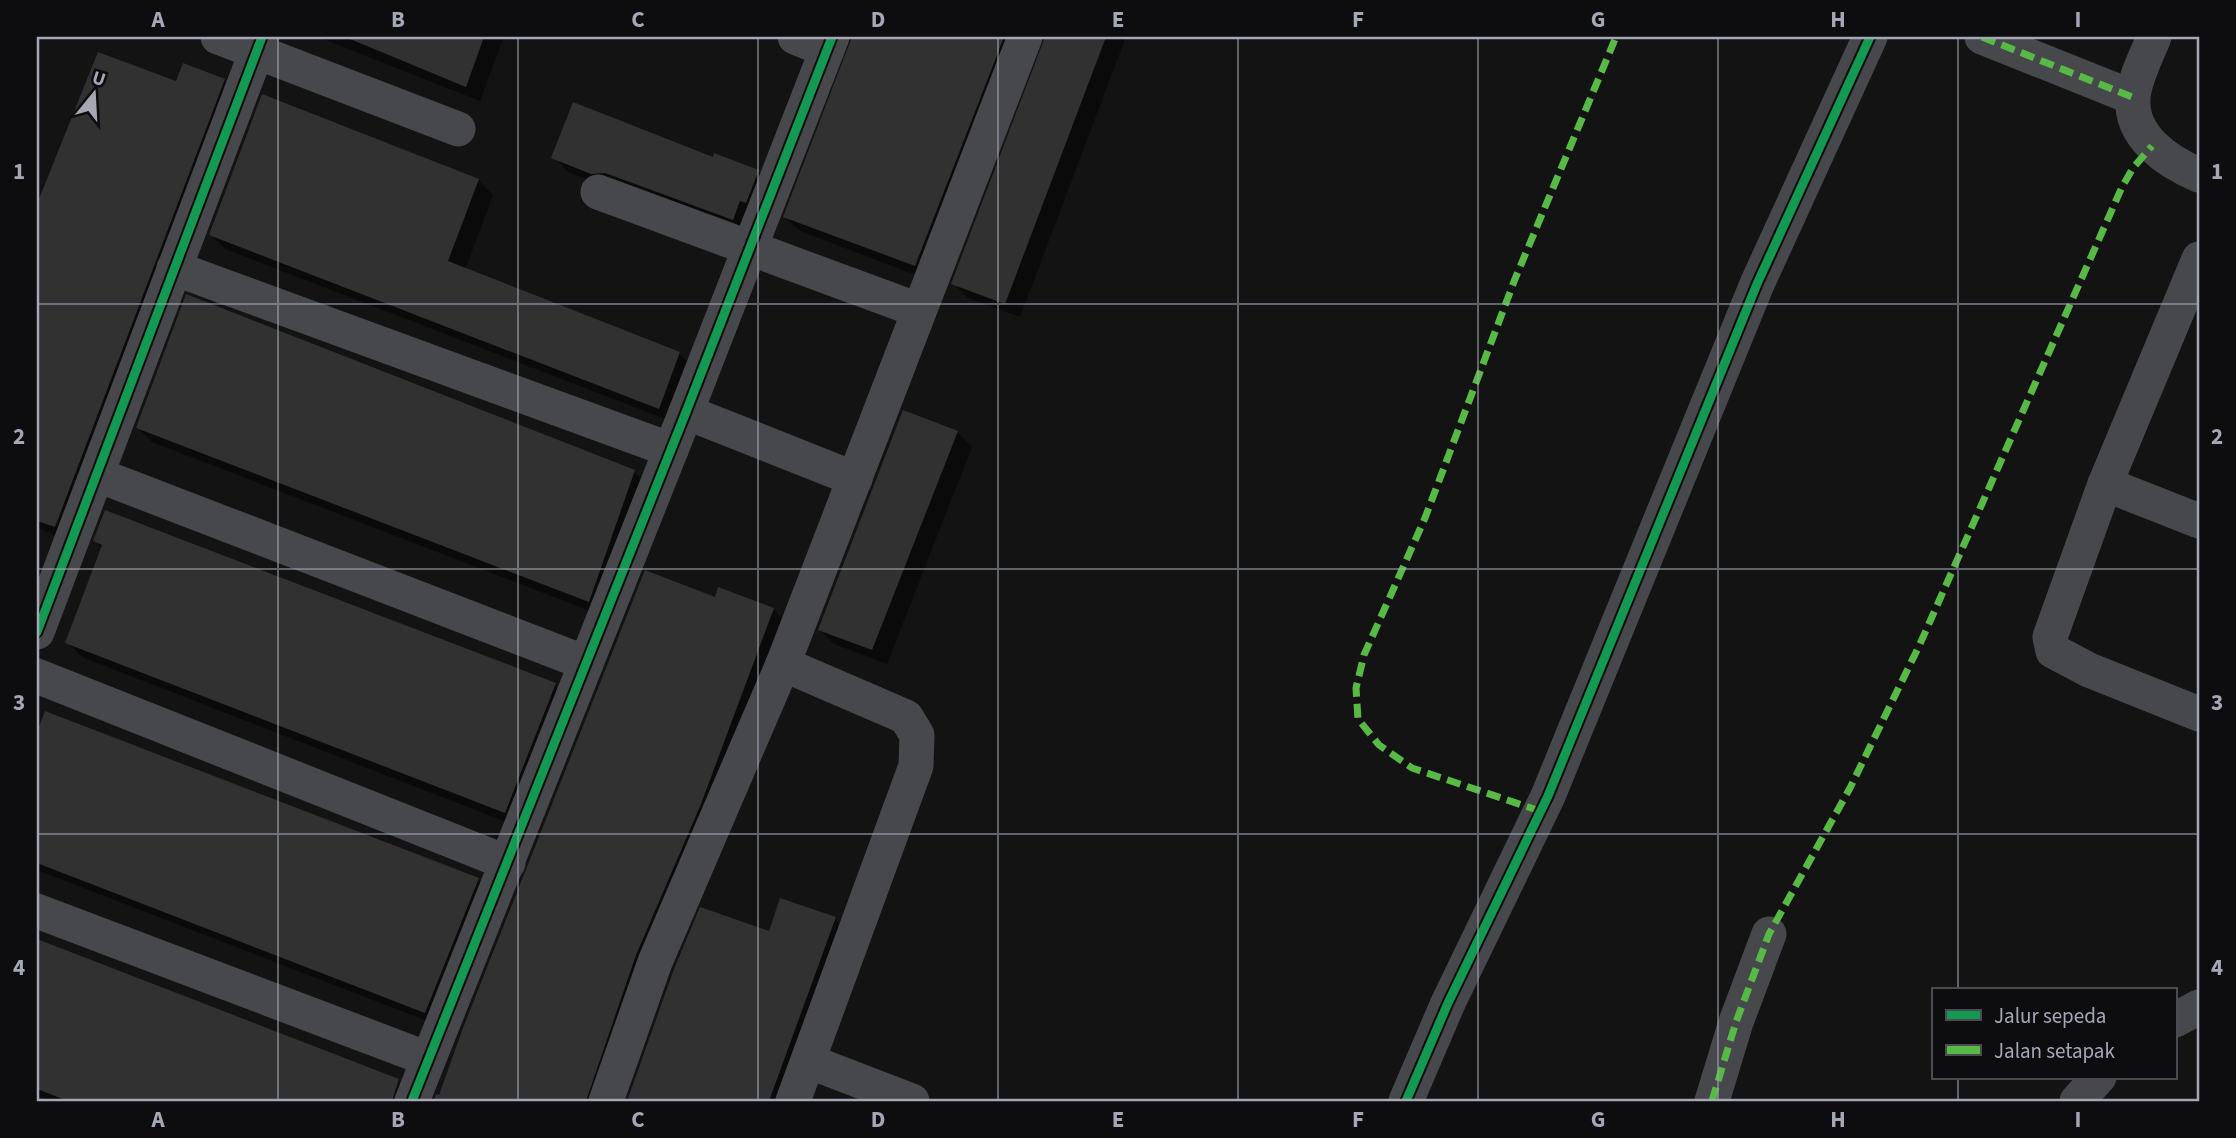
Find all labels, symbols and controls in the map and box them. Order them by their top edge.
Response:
text: A [150,3,165,36]
text: B [391,3,405,36]
text: C [631,3,645,36]
text: D [871,3,885,36]
text: E [1112,3,1124,36]
text: F [1352,3,1364,36]
text: G [1591,3,1605,36]
text: H [1830,3,1846,36]
text: I [2075,3,2081,36]
north arrow [60,60,130,130]
text: U [89,64,109,94]
text: 1 [13,155,25,188]
text: 1 [2211,155,2223,188]
text: 2 [13,420,25,453]
text: 2 [2211,420,2223,453]
text: 3 [13,686,25,719]
text: 3 [2211,686,2223,719]
text: 4 [13,951,25,984]
text: 4 [2211,951,2223,984]
legend [1932,988,2176,1078]
text: Jalur sepeda [1994,1001,2106,1031]
text: Jalan setapak [1994,1036,2115,1066]
text: A [150,1103,165,1136]
text: B [391,1103,405,1136]
text: C [631,1103,645,1136]
text: D [871,1103,885,1136]
text: E [1112,1103,1124,1136]
text: F [1352,1103,1364,1136]
text: G [1591,1103,1605,1136]
text: H [1830,1103,1846,1136]
text: I [2075,1103,2081,1136]

